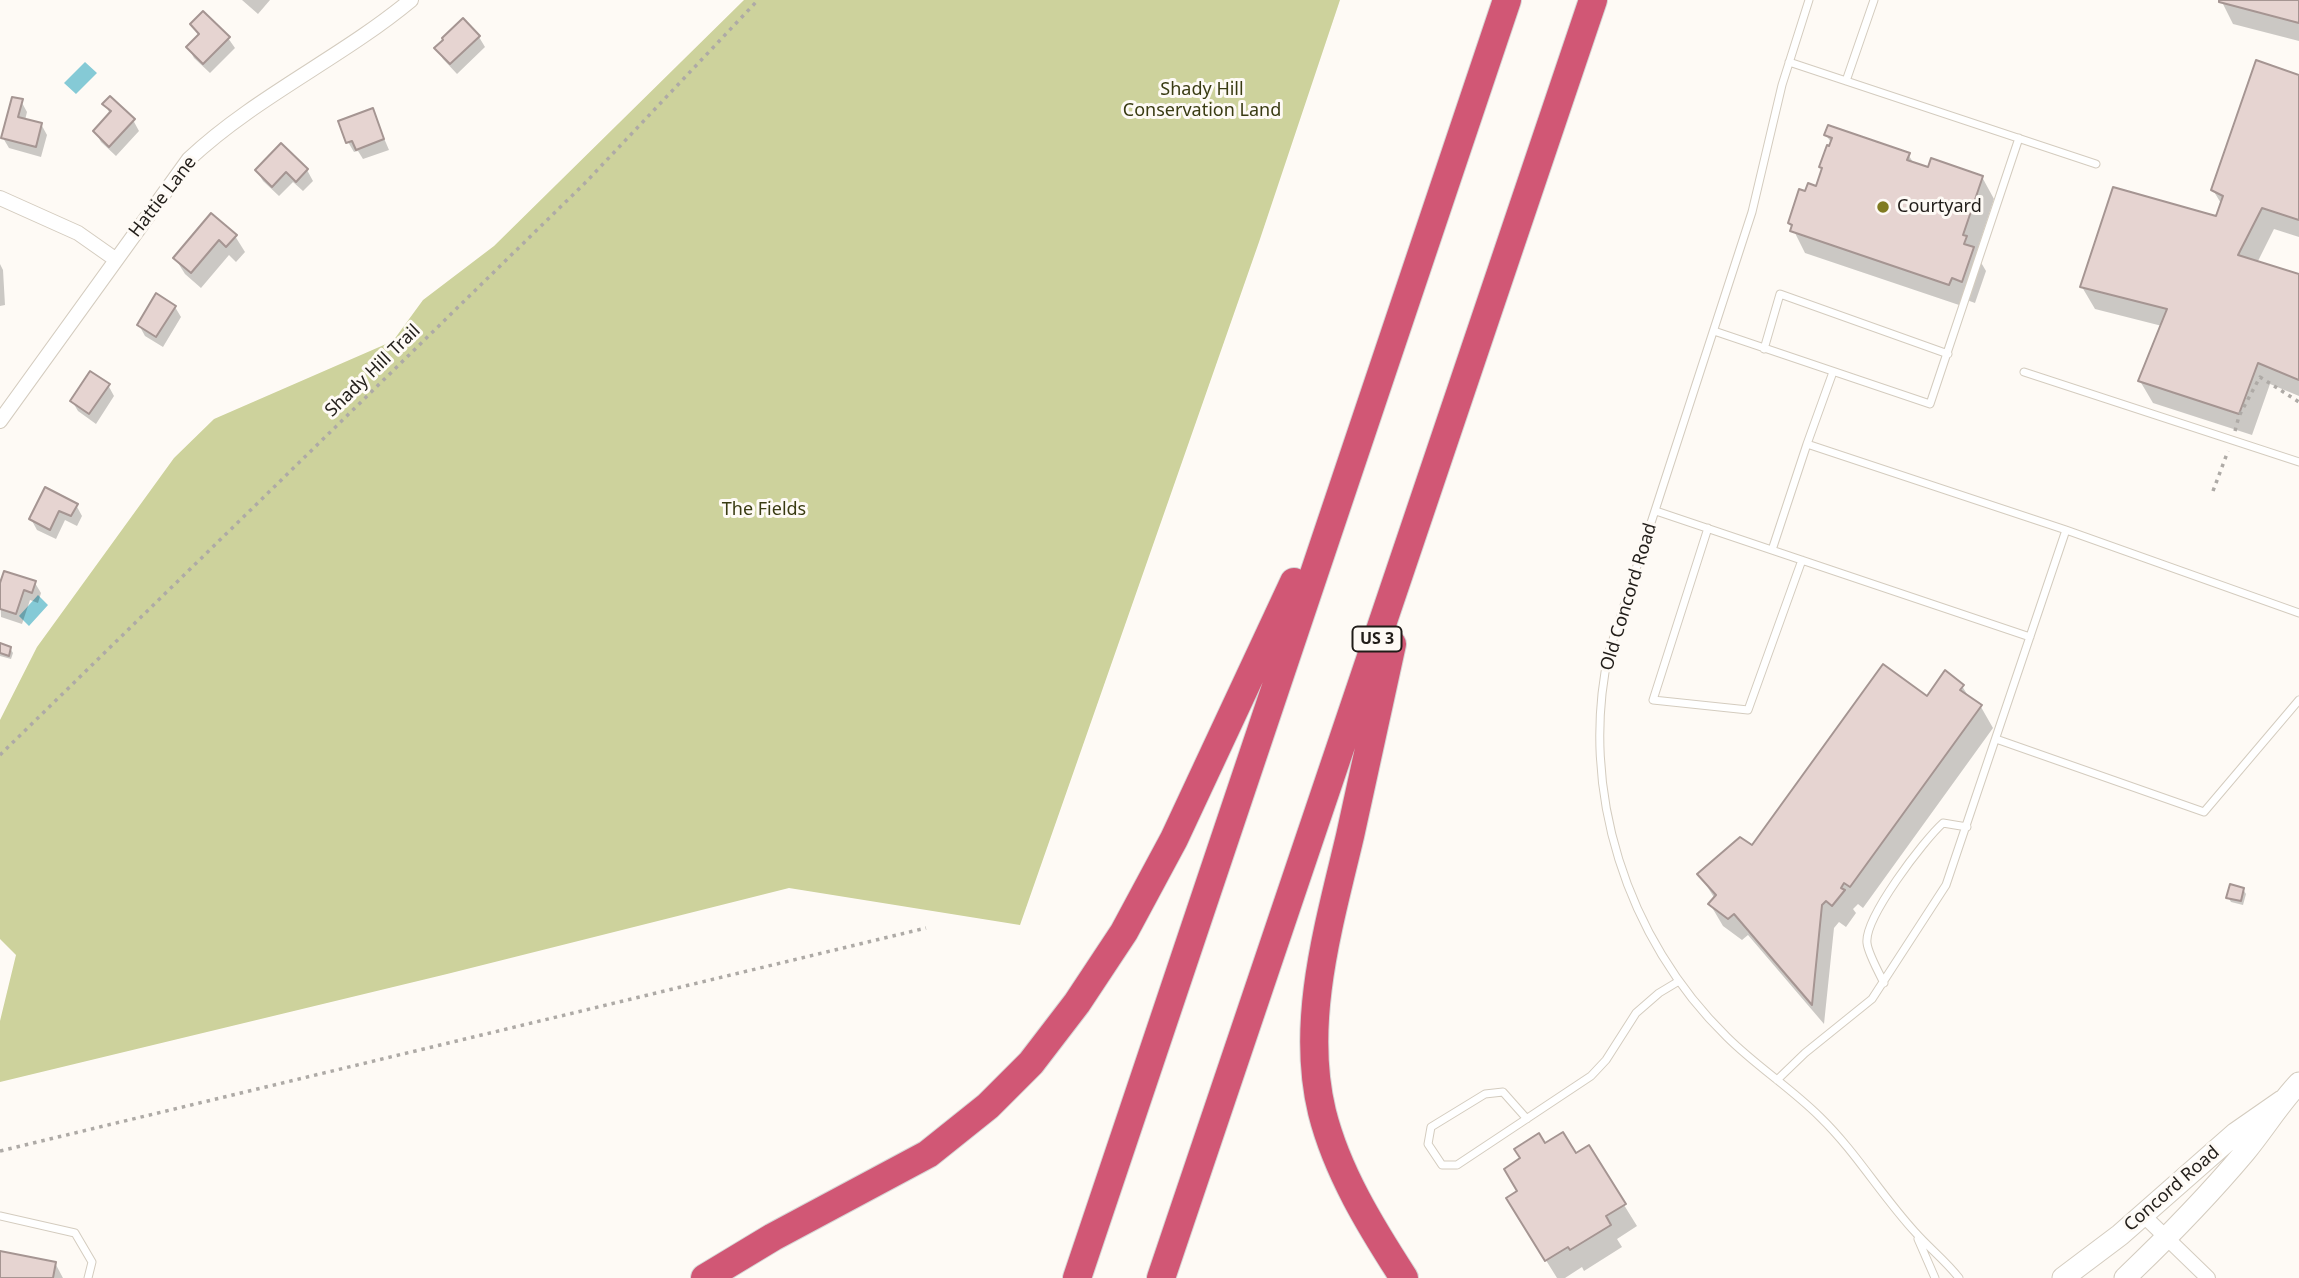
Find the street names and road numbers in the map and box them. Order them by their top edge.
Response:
street label: Hattie Lane [125,152,201,242]
street label: Shady Hill Trail [321,320,425,422]
street label: Old Concord Road [1596,520,1662,674]
road number: US 3 [1352,626,1402,652]
street label: Concord Road [2120,1142,2224,1236]

